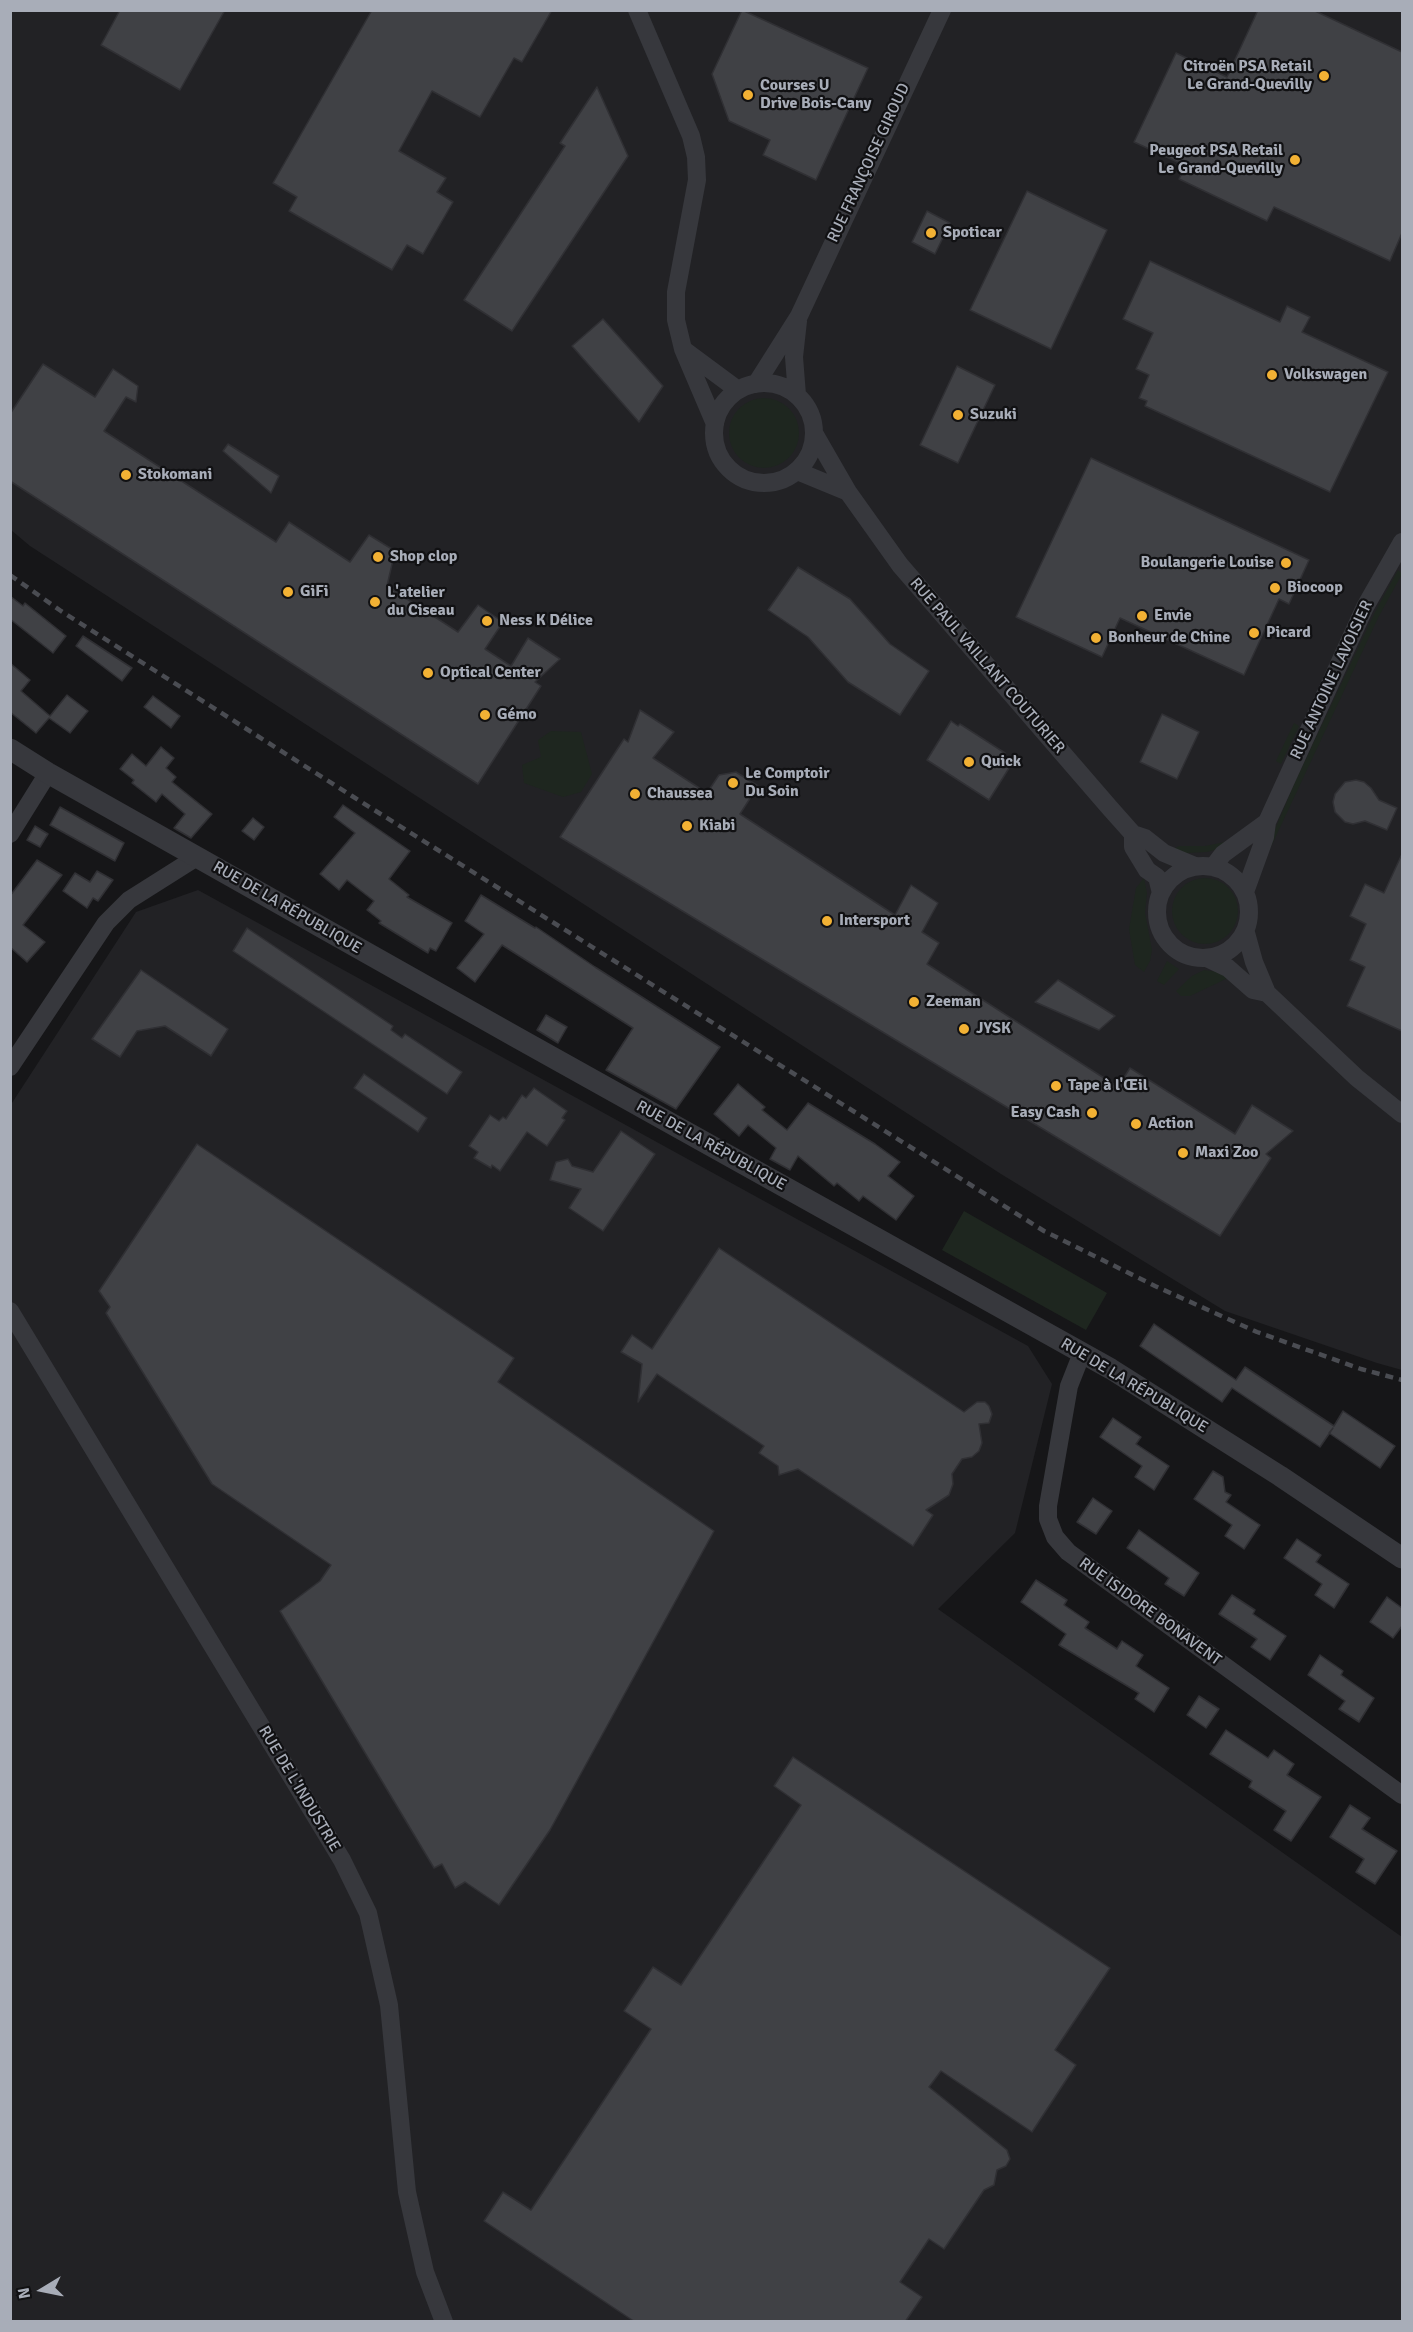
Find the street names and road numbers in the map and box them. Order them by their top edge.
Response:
street label: RUE FRANÇOISE GIROUD [824,80,914,246]
street label: RUE PAUL VAILLANT COUTURIER [906,574,1068,758]
street label: RUE ANTOINE LAVOISIER [1287,598,1377,762]
street label: RUE DE LA RÉPUBLIQUE [209,858,365,958]
street label: RUE DE LA RÉPUBLIQUE [633,1097,789,1195]
street label: RUE DE LA RÉPUBLIQUE [1057,1334,1211,1438]
street label: RUE ISIDORE BONAVENT [1075,1554,1225,1670]
street label: RUE DE L'INDUSTRIE [254,1723,344,1855]

